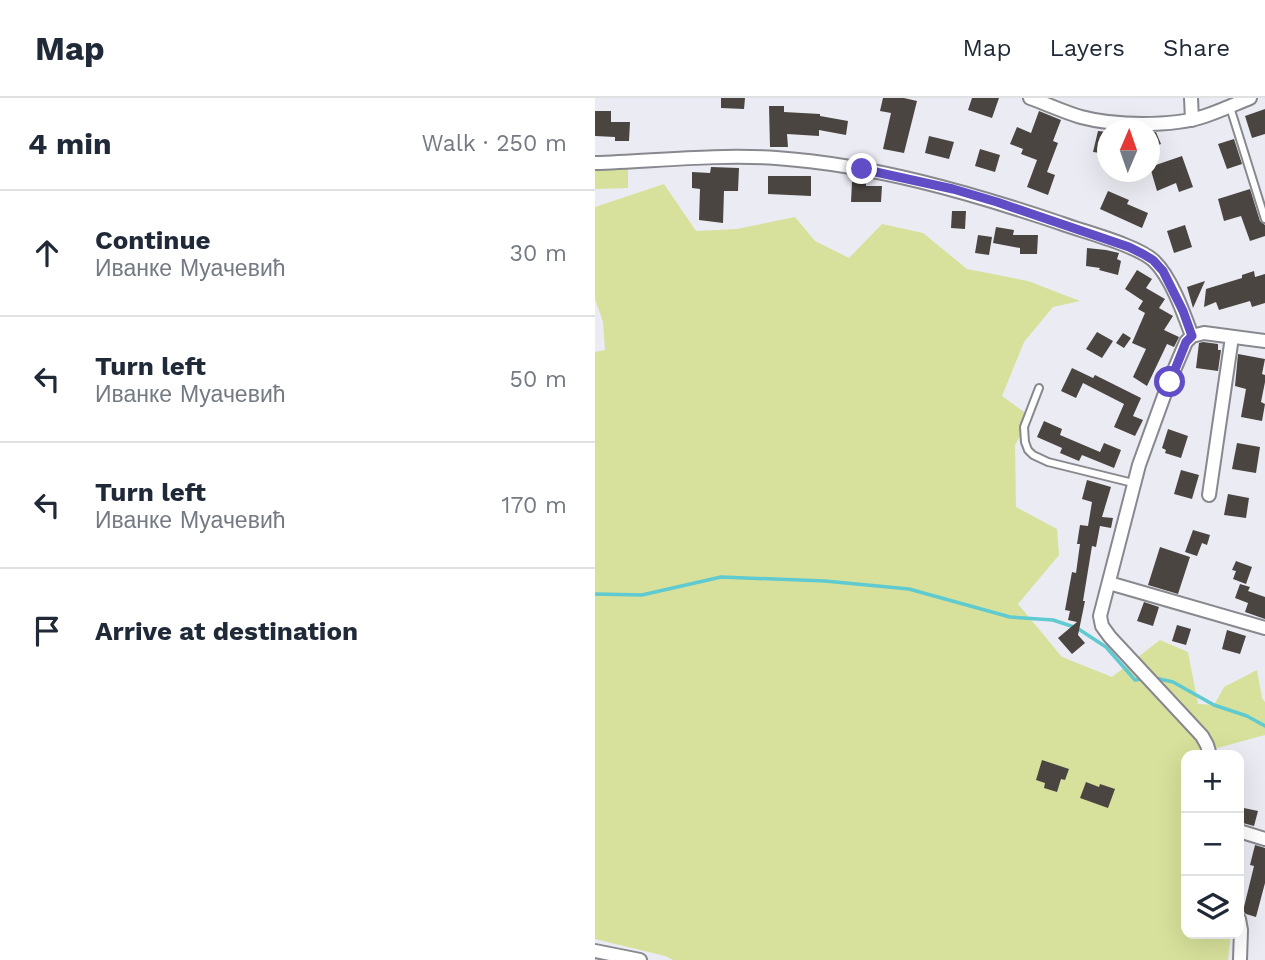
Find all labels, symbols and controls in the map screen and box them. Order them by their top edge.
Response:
text: Map [35,29,105,68]
text: Map [963,34,1011,62]
text: Layers [1049,34,1125,62]
text: Share [1163,34,1230,62]
north arrow [1097,119,1160,182]
text: 4 min [28,126,112,161]
text: Walk · 250 m [421,130,567,157]
route end [846,153,877,184]
text: Continue [95,225,211,255]
icon: ahead [28,234,66,272]
text: 30 m [510,240,567,267]
text: Иванке Муачевић [95,255,286,282]
text: Turn left [95,351,206,381]
icon: left [28,360,66,398]
text: 50 m [510,366,567,393]
route start [1154,366,1185,397]
text: Иванке Муачевић [95,381,286,408]
text: Turn left [95,477,206,507]
icon: left [28,486,66,524]
text: 170 m [502,492,567,519]
text: Иванке Муачевић [95,507,286,534]
icon: arrive [28,612,66,650]
text: Arrive at destination [95,616,358,646]
map controls [1181,750,1244,939]
button: + [1181,750,1244,813]
button: − [1181,813,1244,876]
button: layers [1181,876,1244,939]

